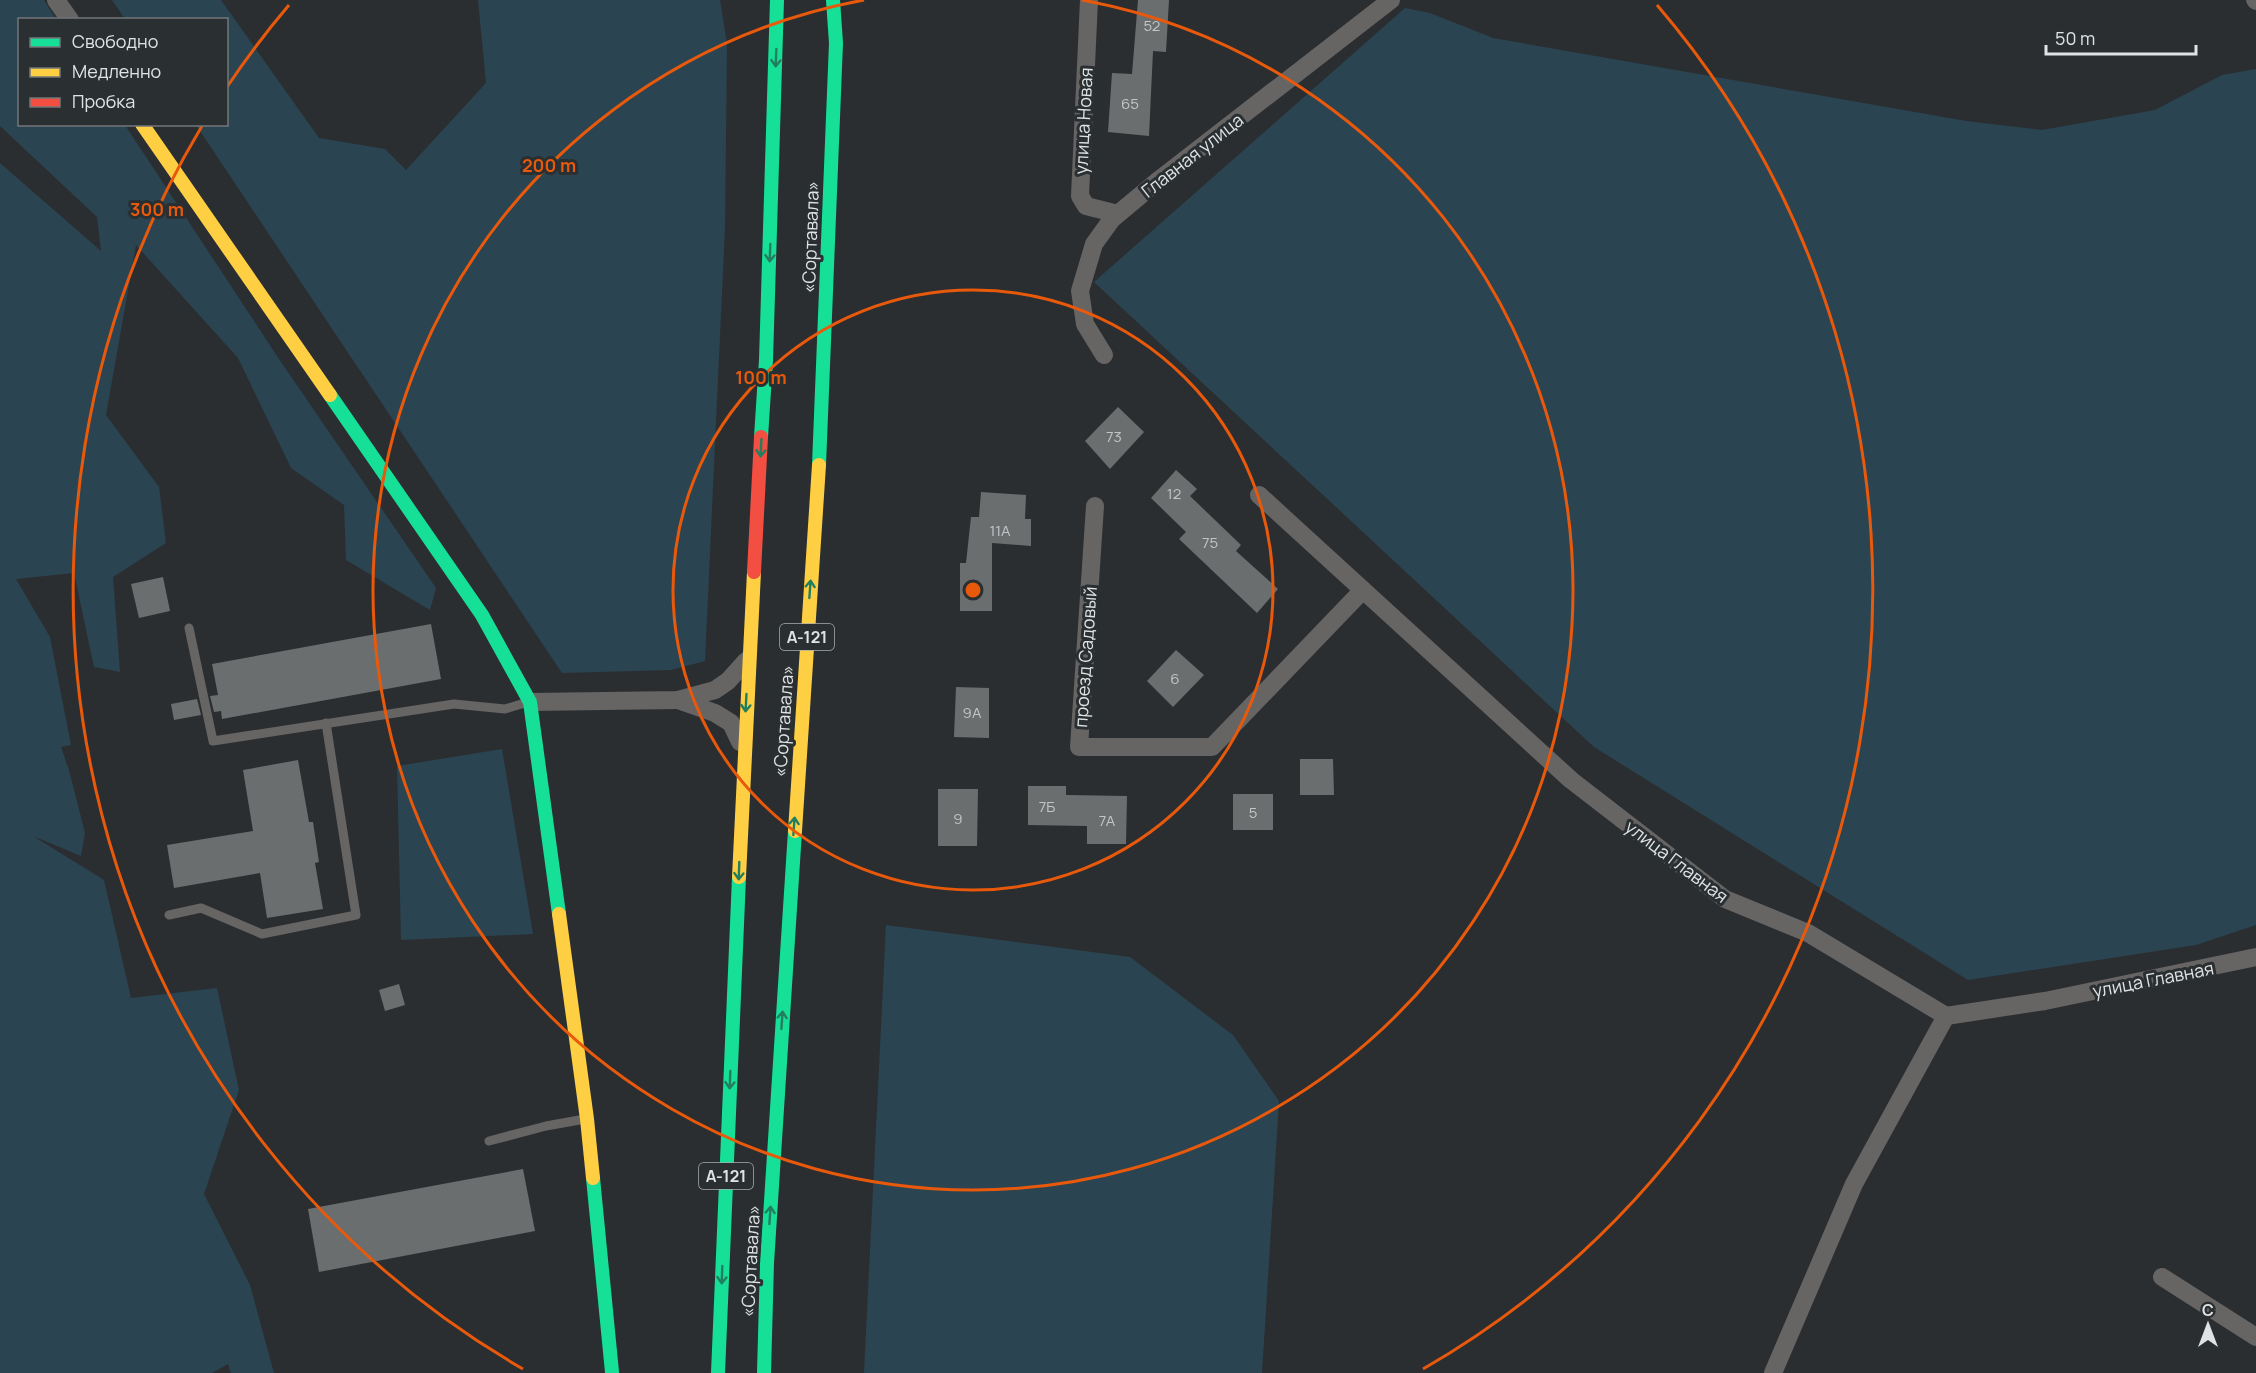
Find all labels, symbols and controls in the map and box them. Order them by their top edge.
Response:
house number: 52 [1144,15,1160,36]
legend [18,18,228,126]
scale bar [2046,18,2196,56]
text: 50 m [2055,26,2095,50]
text: Свободно [72,29,158,53]
one-way arrow [770,48,782,68]
text: Медленно [72,59,161,83]
street label: улица Новая [1068,67,1098,175]
text: Пробка [72,89,135,113]
house number: 65 [1121,93,1139,114]
street label: Главная улица [1136,108,1248,202]
text: 200 m [522,153,576,177]
street label: «Сортавала» [796,181,824,293]
text: 300 m [130,197,184,221]
one-way arrow [764,243,775,263]
text: 100 m [735,365,787,389]
house number: 73 [1106,426,1122,447]
one-way arrow [755,438,766,458]
house number: 12 [1167,483,1181,504]
house number: 11А [989,520,1011,541]
house number: 75 [1202,532,1218,553]
one-way arrow [805,580,816,600]
centre of rings [963,580,983,600]
street label: проезд Садовый [1068,586,1102,728]
road number: А-121 [780,624,834,650]
street label: «Сортавала» [767,664,799,778]
house number: 6 [1170,668,1180,689]
one-way arrow [741,693,752,713]
house number: 9А [963,702,982,723]
house number: 7Б [1039,796,1055,817]
house number: 5 [1249,802,1257,823]
house number: 9 [953,808,963,829]
house number: 7А [1099,810,1116,831]
street label: улица Главная [1621,814,1733,908]
one-way arrow [789,816,800,836]
one-way arrow [734,861,745,881]
street label: улица Главная [2090,955,2216,1003]
one-way arrow [777,1011,788,1031]
one-way arrow [725,1070,736,1089]
road number: А-121 [699,1163,753,1189]
street label: «Сортавала» [735,1204,765,1318]
one-way arrow [765,1206,776,1226]
one-way arrow [717,1264,728,1284]
north arrow [2178,1295,2238,1355]
text: С [2202,1299,2214,1321]

